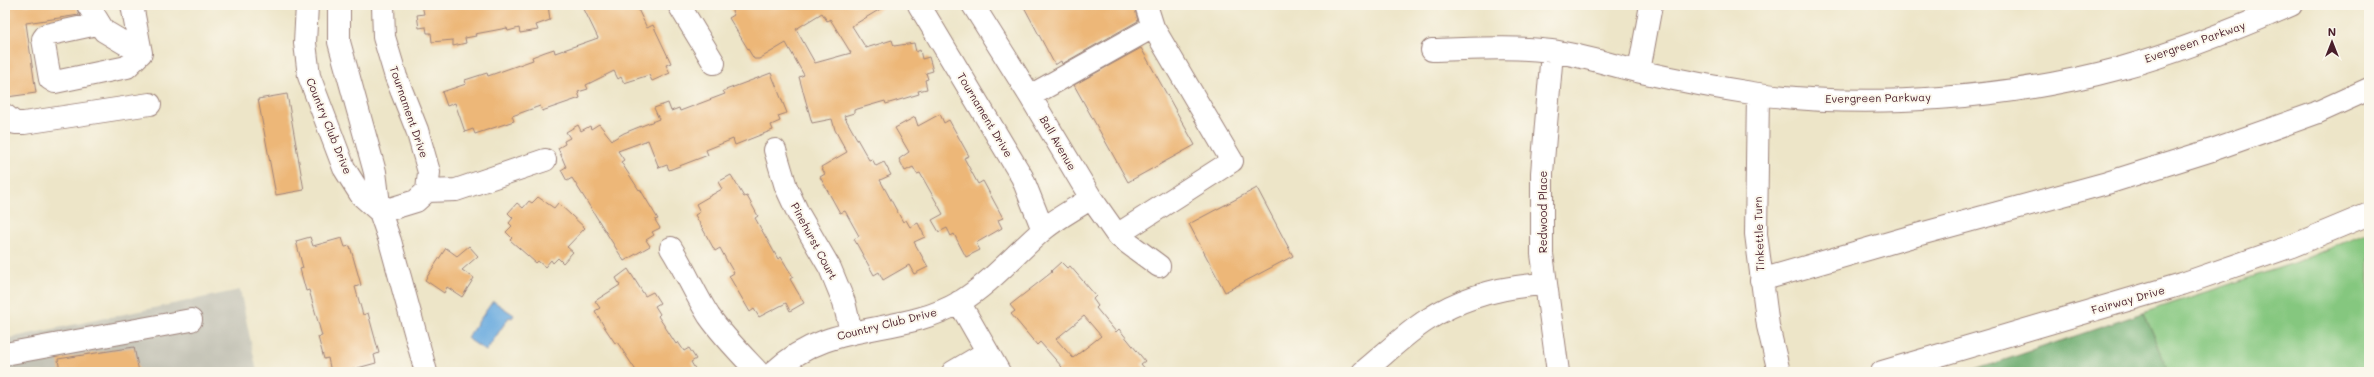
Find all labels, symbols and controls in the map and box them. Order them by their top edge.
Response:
street label: Evergreen Parkway [2142,17,2247,66]
north arrow [2312,22,2352,62]
text: N [2328,24,2336,39]
street label: Tournament Drive [387,64,432,160]
street label: Tournament Drive [954,70,1017,160]
street label: Country Club Drive [303,76,356,176]
street label: Evergreen Parkway [1825,89,1931,106]
street label: Ball Avenue [1037,113,1080,173]
street label: Redwood Place [1535,171,1550,253]
street label: Tinkettle Turn [1750,196,1767,272]
street label: Pinehurst Court [788,200,841,282]
street label: Fairway Drive [2089,282,2166,317]
street label: Country Club Drive [835,304,939,343]

